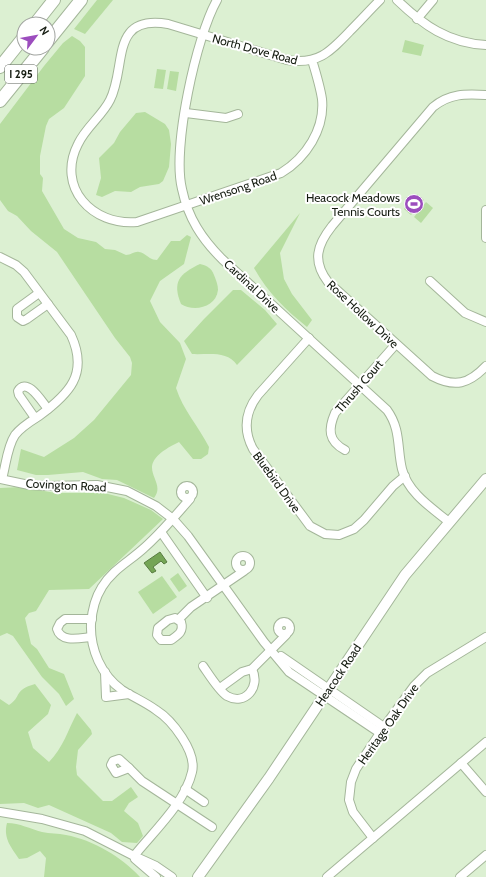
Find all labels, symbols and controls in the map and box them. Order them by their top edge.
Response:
north arrow [16,16,56,56]
text: N [36,24,52,38]
street label: North Dove Road [211,30,299,68]
road number: I 295 [5,65,37,83]
street label: Wrensong Road [198,168,278,208]
place label: Heacock Meadows Tennis Courts [306,190,400,219]
sports icon: Heacock Meadows Tennis Courts [403,193,425,215]
street label: Cardinal Drive [221,256,283,316]
street label: Rose Hollow Drive [324,277,402,351]
street label: Thrush Court [332,357,386,415]
street label: Bluebird Drive [250,449,304,515]
street label: Covington Road [25,475,107,495]
street label: Heacock Road [312,641,364,709]
street label: Heritage Oak Drive [355,681,421,767]

